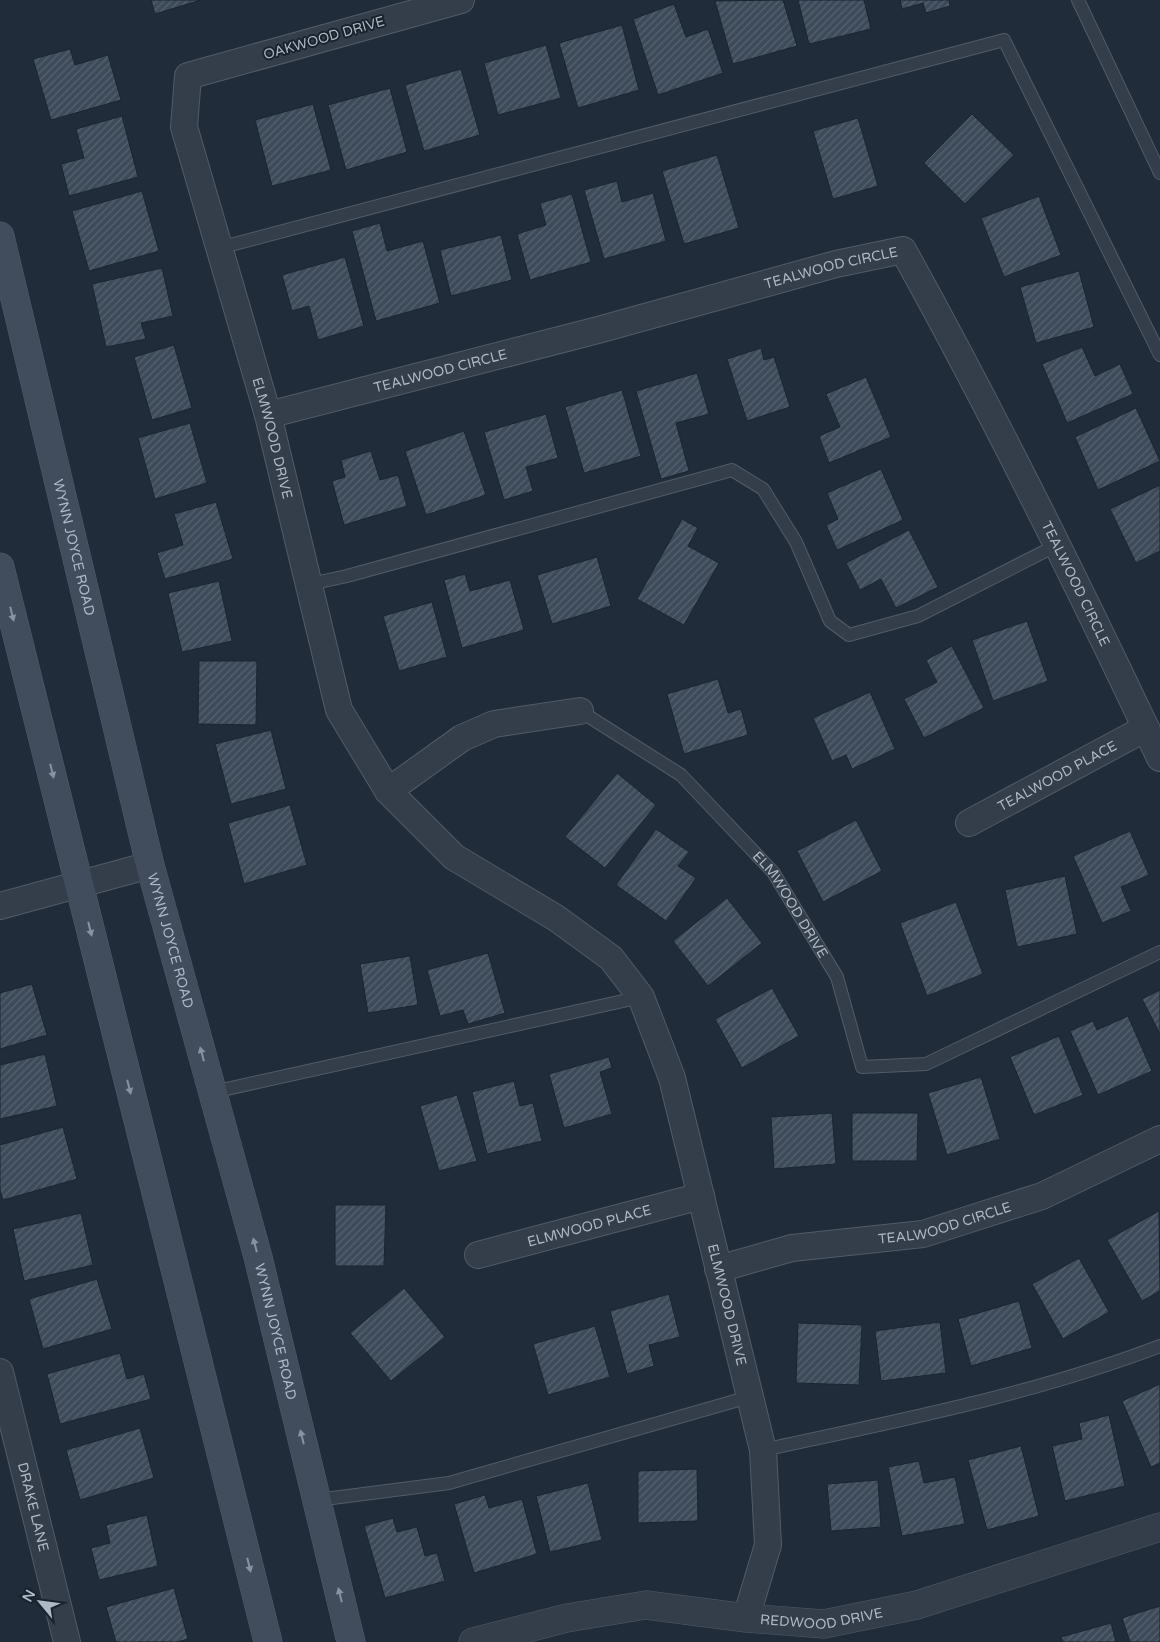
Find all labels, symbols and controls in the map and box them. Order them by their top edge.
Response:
street label: OAKWOOD DRIVE [262,13,387,63]
street label: TEALWOOD CIRCLE [762,243,899,292]
street label: TEALWOOD CIRCLE [372,345,509,396]
street label: ELMWOOD DRIVE [249,375,296,501]
street label: WYNN JOYCE ROAD [50,477,99,617]
street label: TEALWOOD CIRCLE [1038,518,1114,649]
one-way arrow [8,606,16,621]
street label: TEALWOOD PLACE [995,737,1120,815]
one-way arrow [48,764,56,779]
street label: ELMWOOD DRIVE [749,848,832,961]
street label: WYNN JOYCE ROAD [144,871,198,1010]
one-way arrow [86,922,94,937]
one-way arrow [198,1047,206,1062]
one-way arrow [125,1079,133,1094]
street label: TEALWOOD CIRCLE [877,1198,1013,1247]
street label: ELMWOOD PLACE [525,1201,653,1250]
one-way arrow [250,1237,258,1252]
street label: ELMWOOD DRIVE [704,1242,751,1367]
street label: WYNN JOYCE ROAD [251,1262,301,1402]
one-way arrow [298,1429,306,1444]
street label: DRAKE LANE [14,1461,53,1553]
one-way arrow [245,1558,253,1573]
north arrow [15,1577,65,1627]
text: N [19,1587,39,1605]
one-way arrow [336,1587,344,1602]
street label: REDWOOD DRIVE [760,1604,884,1633]

